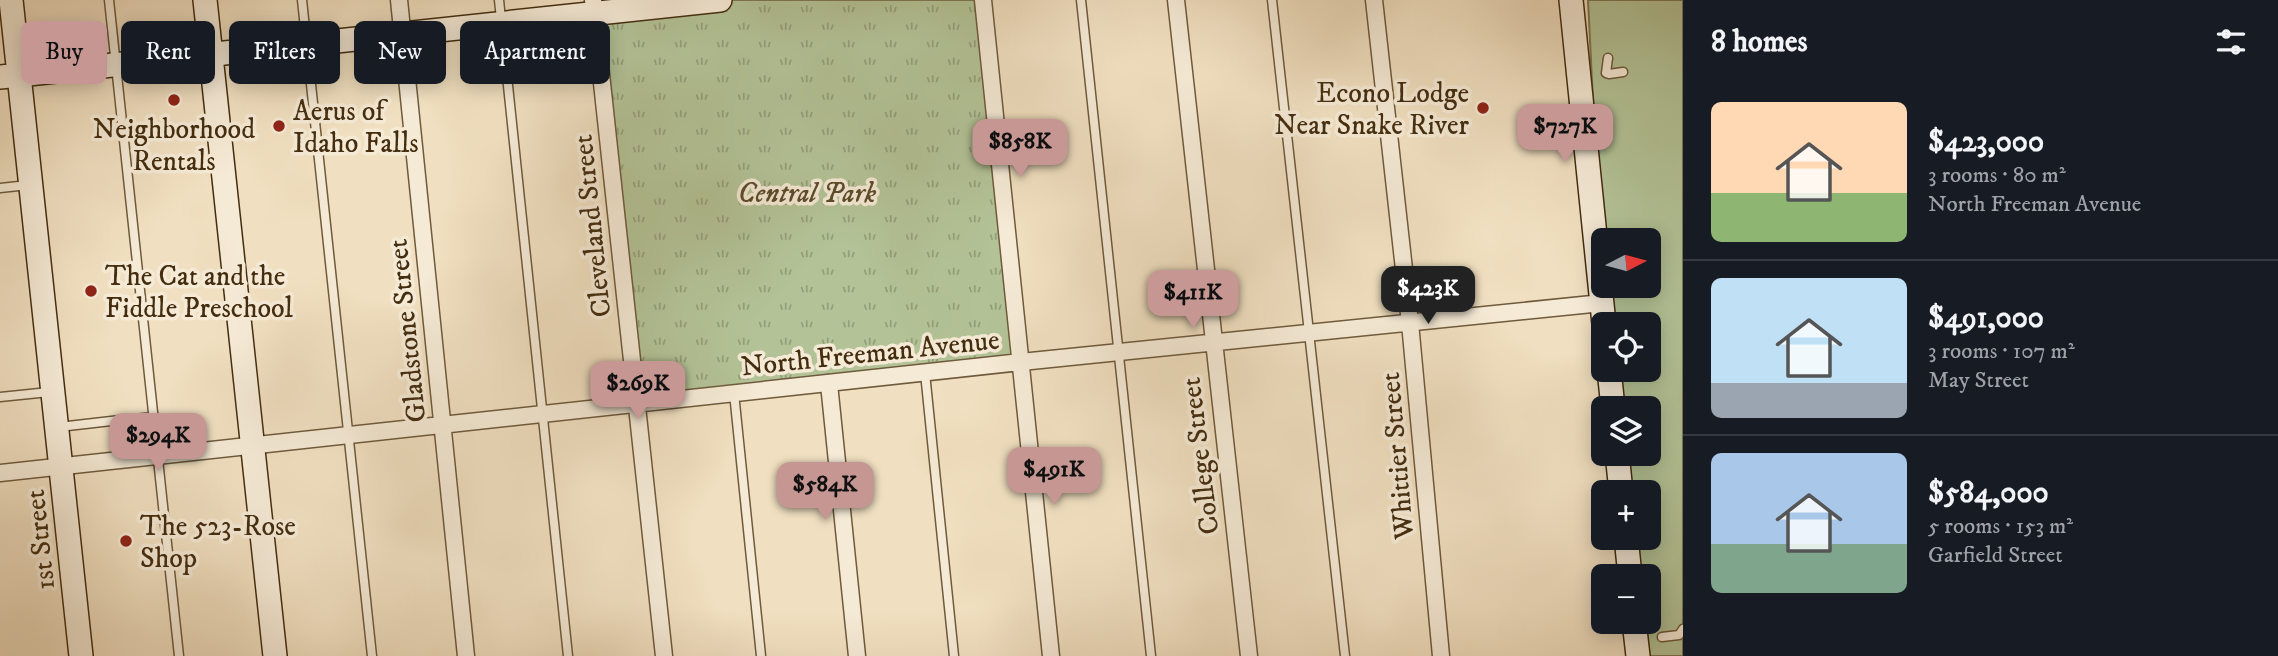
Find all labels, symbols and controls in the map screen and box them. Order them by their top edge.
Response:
chip: Buy [21,21,107,84]
chip: Rent [121,21,215,84]
chip: Filters [229,21,340,84]
chip: New [354,21,446,84]
chip: Apartment [460,21,610,84]
icon: filters [2212,23,2250,61]
text: 8 homes [1711,24,1808,61]
place label: Econo Lodge Near Snake River [1274,76,1470,143]
marker: Neighborhood Rentals [166,92,182,108]
place label: Aerus of Idaho Falls [293,94,419,161]
marker: Econo Lodge Near Snake River [1475,100,1491,116]
pin: $727K [1516,104,1614,164]
place label: Neighborhood Rentals [93,112,255,179]
text: $727K [1533,112,1597,141]
marker: Aerus of Idaho Falls [271,118,287,134]
pin: $858K [971,120,1069,179]
text: $423,000 [1928,124,2044,161]
text: $858K [988,127,1052,156]
icon: home [1767,130,1851,214]
street label: Cleveland Street [565,133,619,319]
text: 3 rooms · 80 m² [1928,161,2066,190]
park label: Central Park [738,176,877,211]
text: North Freeman Avenue [1928,190,2141,219]
north arrow [1591,228,1661,298]
map controls [1591,228,1661,634]
street label: Gladstone Street [380,237,435,424]
place label: The Cat and the Fiddle Preschool [105,259,294,326]
pin: $423K [1379,266,1477,326]
pin: $411K [1144,270,1242,330]
text: $423K [1397,274,1459,303]
text: $411K [1164,278,1222,307]
marker: The Cat and the Fiddle Preschool [83,283,99,299]
text: $491,000 [1928,300,2044,337]
icon: home [1767,306,1851,390]
button: locate [1591,312,1661,382]
street label: North Freeman Avenue [739,323,1001,384]
text: 3 rooms · 107 m² [1928,337,2075,366]
pin: $269K [589,362,687,421]
text: May Street [1928,366,2029,395]
text: $269K [606,369,670,398]
street label: Whittier Street [1373,371,1422,542]
street label: College Street [1173,375,1227,536]
button: layers [1591,396,1661,466]
pin: $294K [109,414,207,473]
text: $294K [126,421,190,450]
pin: $491K [1005,448,1103,507]
text: $491K [1023,455,1085,484]
pin: $584K [776,462,874,522]
text: $584K [793,470,857,499]
text: $584,000 [1928,475,2049,512]
button: + [1591,480,1661,550]
icon: home [1767,481,1851,565]
street label: 1st Street [18,488,63,592]
place label: The 523-Rose Shop [140,509,296,576]
text: 5 rooms · 153 m² [1928,512,2073,541]
marker: The 523-Rose Shop [118,533,134,549]
text: Garfield Street [1928,541,2063,570]
button: − [1591,564,1661,634]

